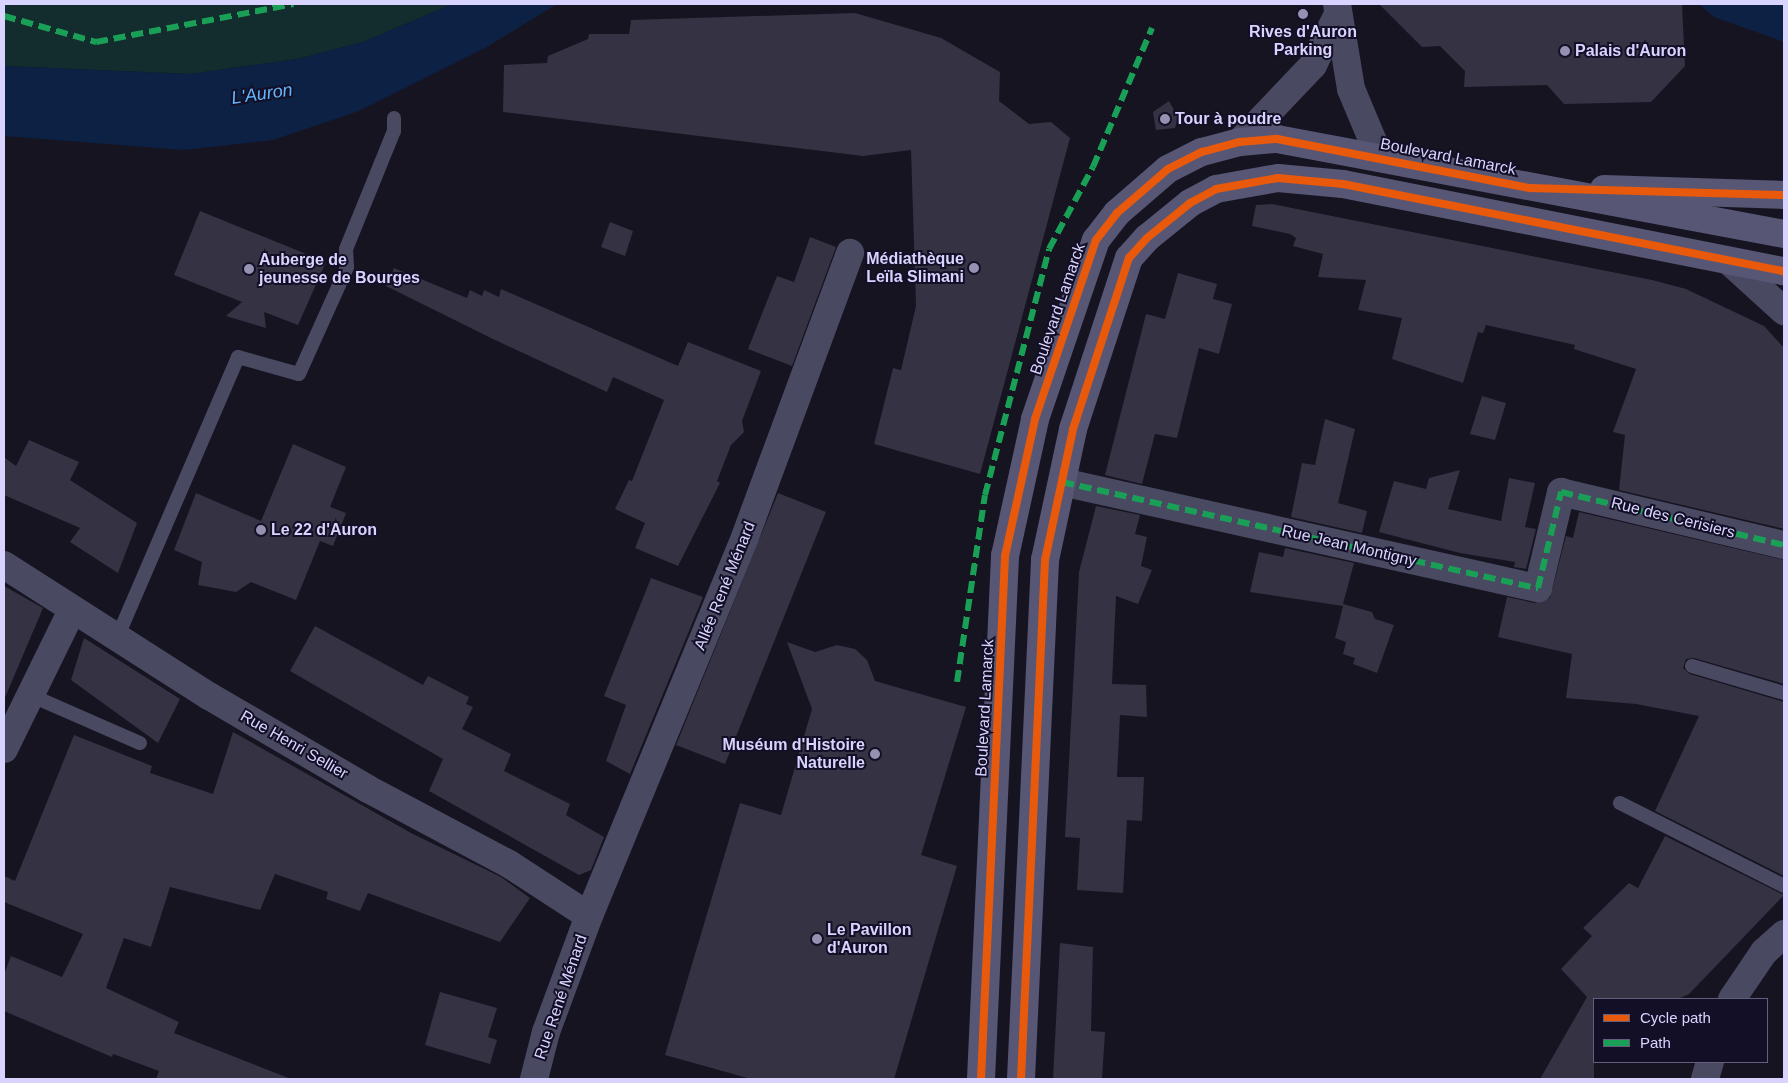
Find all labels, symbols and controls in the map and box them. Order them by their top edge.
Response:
marker: Rives d'Auron Parking [1297,8,1309,20]
place label: Rives d'Auron Parking [1249,22,1357,60]
place label: Palais d'Auron [1575,41,1686,61]
marker: Palais d'Auron [1559,45,1571,57]
water label: L'Auron [230,79,294,109]
place label: Tour à poudre [1175,109,1281,129]
marker: Tour à poudre [1159,113,1171,125]
street label: Boulevard Lamarck [1379,134,1517,180]
street label: Boulevard Lamarck [1026,241,1090,377]
place label: Médiathèque Leïla Slimani [866,249,964,287]
place label: Auberge de jeunesse de Bourges [259,250,420,288]
marker: Médiathèque Leïla Slimani [968,262,980,274]
marker: Auberge de jeunesse de Bourges [243,263,255,275]
street label: Rue des Cerisiers [1609,493,1737,543]
street label: Allée René Ménard [690,519,760,653]
place label: Le 22 d'Auron [271,520,377,540]
street label: Rue Jean Montigny [1280,521,1418,571]
marker: Le 22 d'Auron [255,524,267,536]
street label: Boulevard Lamarck [972,639,998,777]
street label: Rue Henri Sellier [237,706,351,784]
place label: Muséum d'Histoire Naturelle [723,735,865,773]
marker: Muséum d'Histoire Naturelle [869,748,881,760]
place label: Le Pavillon d'Auron [827,920,911,958]
street label: Rue René Ménard [531,932,591,1062]
marker: Le Pavillon d'Auron [811,933,823,945]
legend [1593,998,1768,1063]
text: Cycle path [1640,1009,1711,1026]
text: Path [1640,1034,1671,1051]

